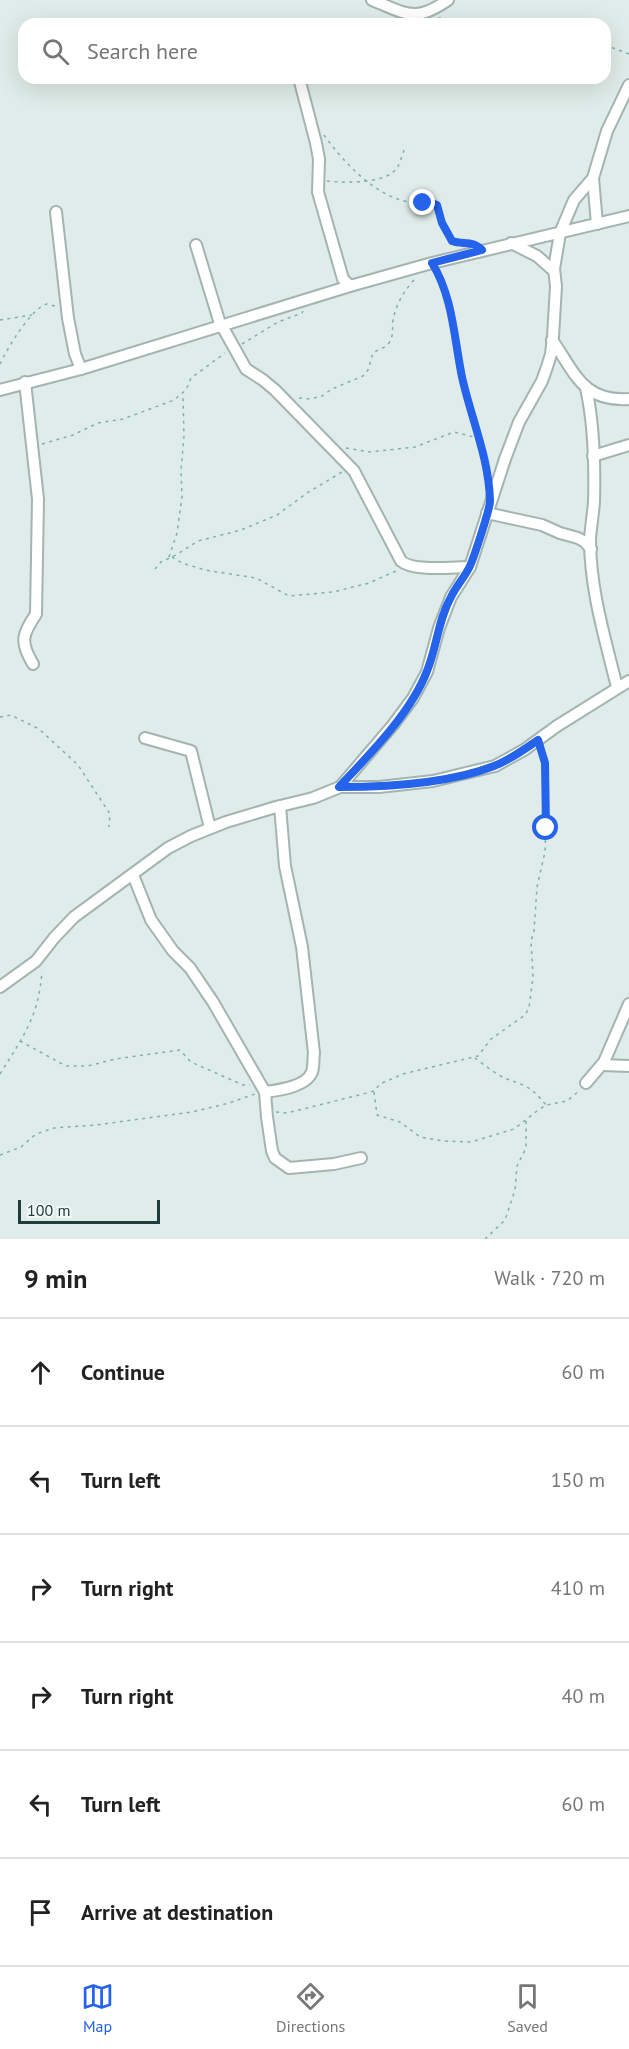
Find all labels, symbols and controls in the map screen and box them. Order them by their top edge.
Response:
search box [18,18,611,84]
icon: search [39,35,72,68]
text: Search here [87,37,198,65]
route end [409,189,435,215]
route start [532,814,558,840]
scale bar [18,1197,160,1224]
text: 100 m [27,1200,70,1220]
text: 9 min [24,1262,87,1295]
text: Walk · 720 m [494,1265,605,1291]
icon: ahead [24,1356,57,1389]
text: Continue [81,1358,165,1386]
text: 60 m [562,1359,605,1385]
icon: left [24,1464,57,1497]
text: Turn left [81,1466,161,1494]
text: 150 m [551,1467,605,1493]
icon: right [24,1572,57,1605]
text: Turn right [81,1574,173,1602]
text: 410 m [551,1575,605,1601]
icon: right [24,1680,57,1713]
text: Turn right [81,1682,173,1710]
text: 40 m [562,1683,605,1709]
icon: left [24,1788,57,1821]
text: Turn left [81,1790,161,1818]
text: 60 m [562,1791,605,1817]
icon: arrive [24,1896,57,1929]
text: Arrive at destination [81,1898,273,1926]
tab: Map [81,1980,114,2036]
tab: Directions [276,1980,345,2036]
tab: Saved [507,1980,548,2036]

